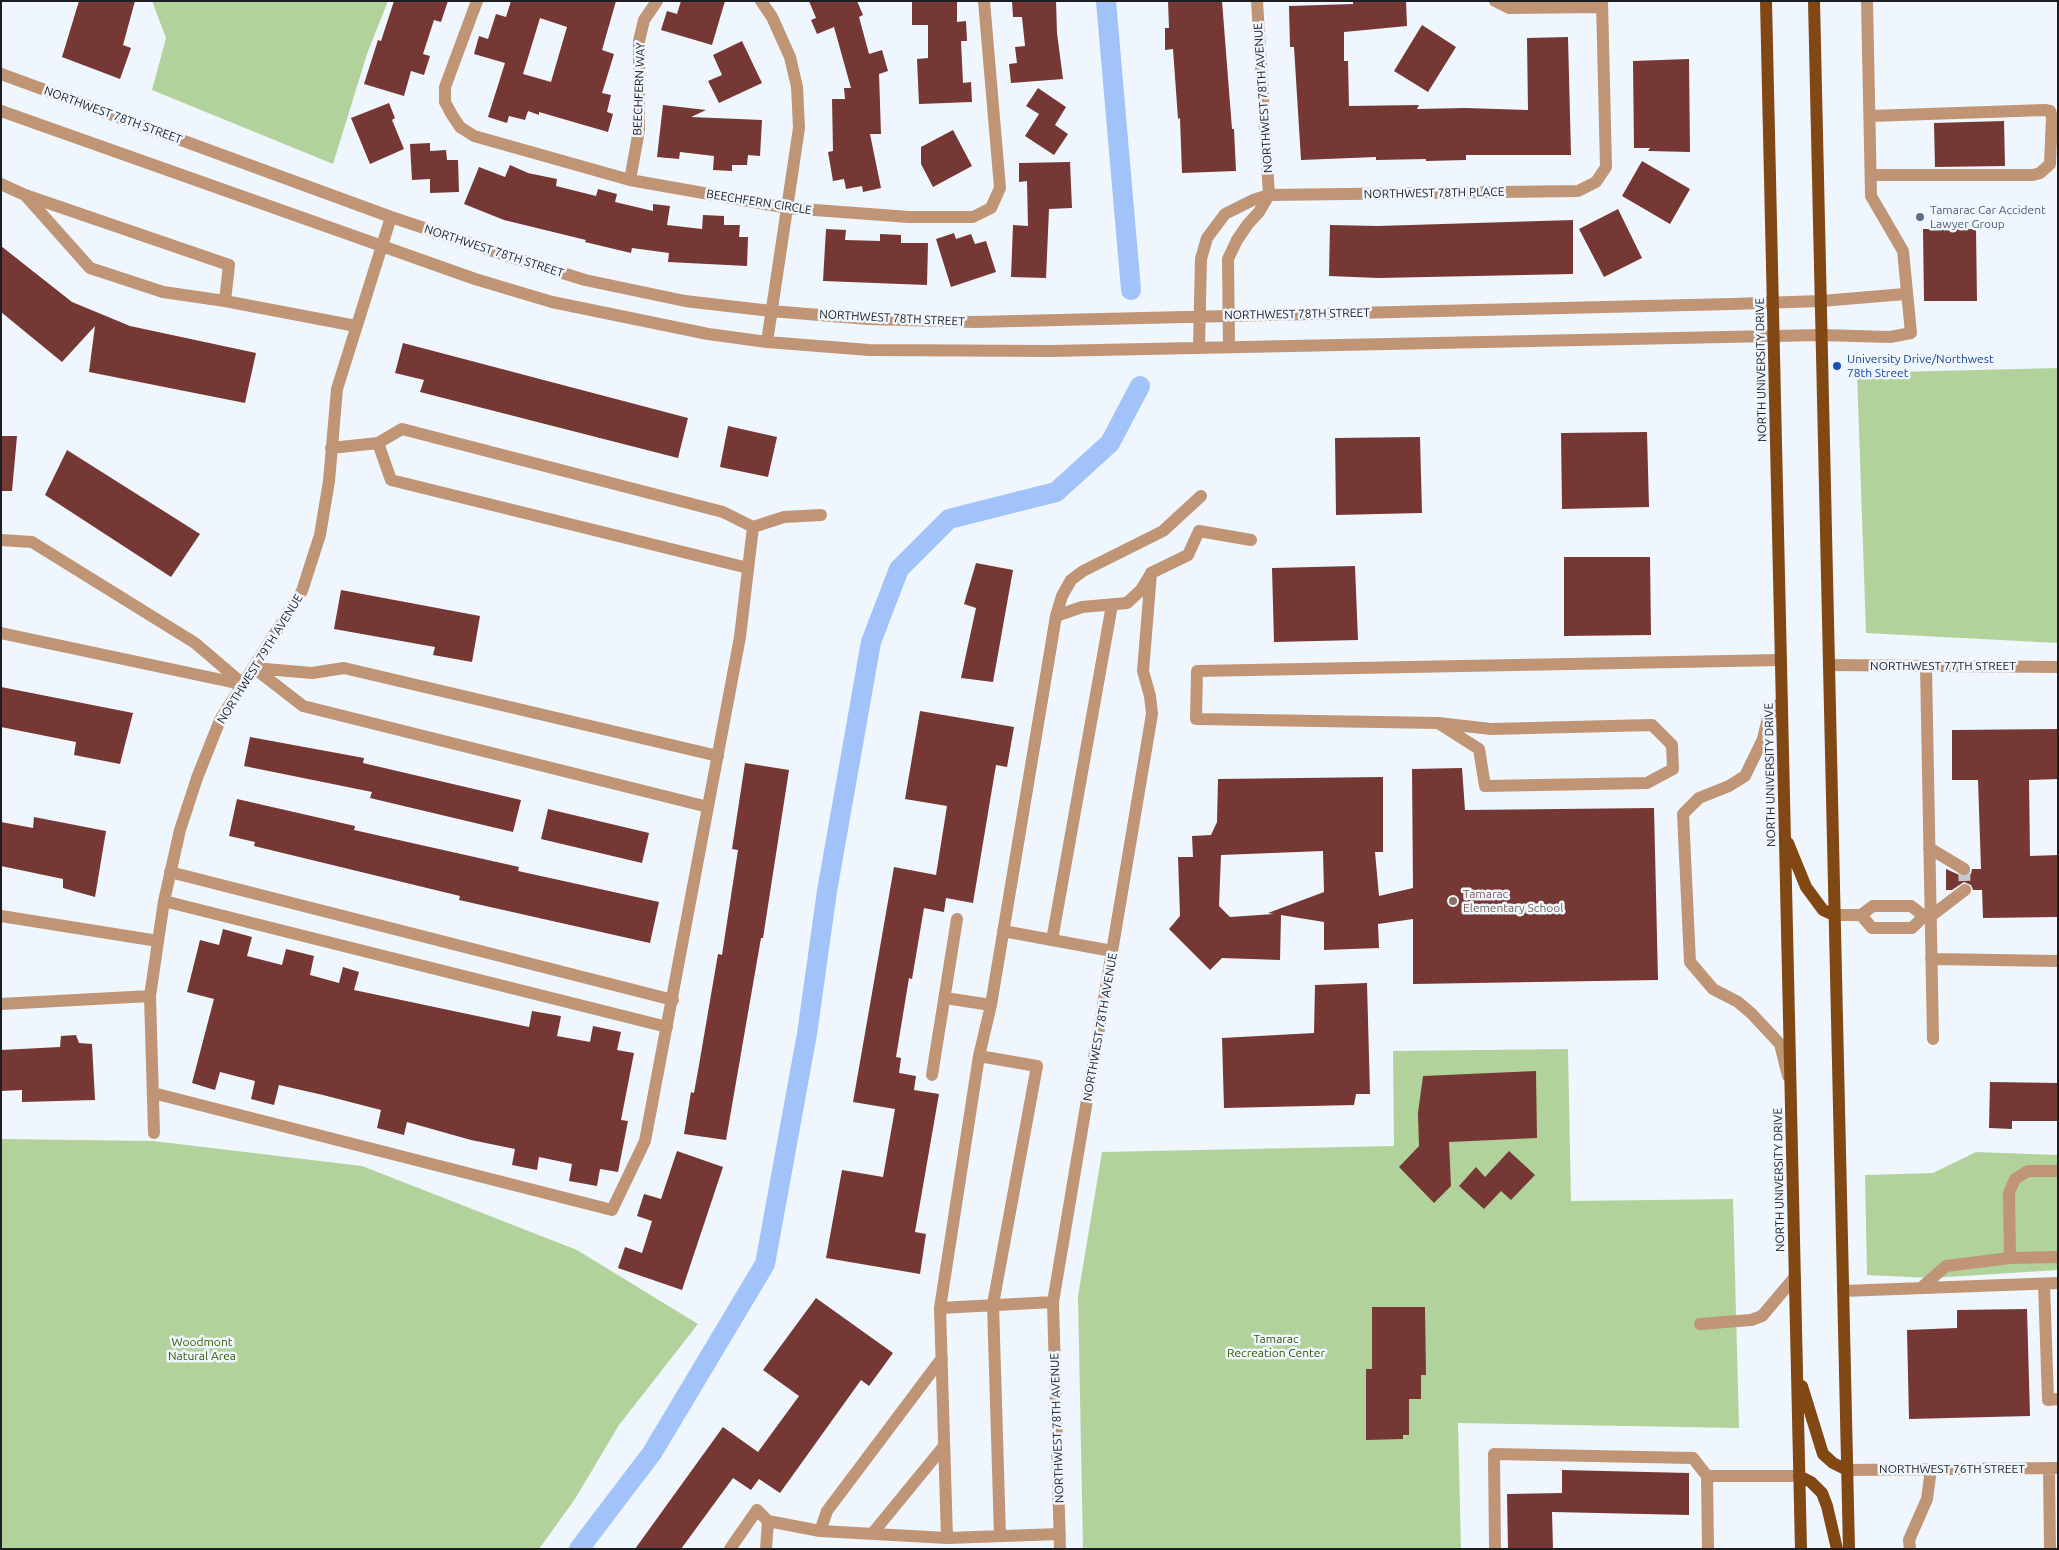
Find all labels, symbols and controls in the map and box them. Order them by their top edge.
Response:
street label: NORTHWEST 78TH AVENUE [1251,23,1275,173]
street label: BEECHFERN WAY [630,42,648,136]
street label: NORTHWEST 78TH STREET [42,83,184,147]
street label: NORTHWEST 78TH PLACE [1364,185,1504,201]
street label: BEECHFERN CIRCLE [705,187,813,217]
place label: Tamarac Car Accident Lawyer Group [1930,203,2046,231]
marker: Tamarac Car Accident Lawyer Group [1914,211,1926,223]
street label: NORTHWEST 78TH STREET [422,222,566,280]
street label: NORTH UNIVERSITY DRIVE [1753,298,1769,442]
street label: NORTHWEST 78TH STREET [1224,306,1370,322]
street label: NORTHWEST 78TH STREET [819,307,965,329]
place label: University Drive/Northwest 78th Street [1847,352,1994,380]
marker: University Drive/Northwest 78th Street [1831,360,1843,372]
street label: NORTHWEST 79TH AVENUE [214,591,306,727]
street label: NORTHWEST 77TH STREET [1870,659,2016,673]
street label: NORTH UNIVERSITY DRIVE [1762,703,1778,847]
place label: Tamarac Elementary School [1463,887,1563,915]
marker: Tamarac Elementary School [1447,895,1459,907]
street label: NORTHWEST 78TH AVENUE [1080,952,1120,1102]
street label: NORTH UNIVERSITY DRIVE [1771,1108,1787,1252]
park label: Tamarac Recreation Center [1227,1332,1325,1360]
park label: Woodmont Natural Area [168,1335,236,1363]
street label: NORTHWEST 78TH AVENUE [1047,1353,1067,1503]
street label: NORTHWEST 76TH STREET [1879,1462,2025,1476]

